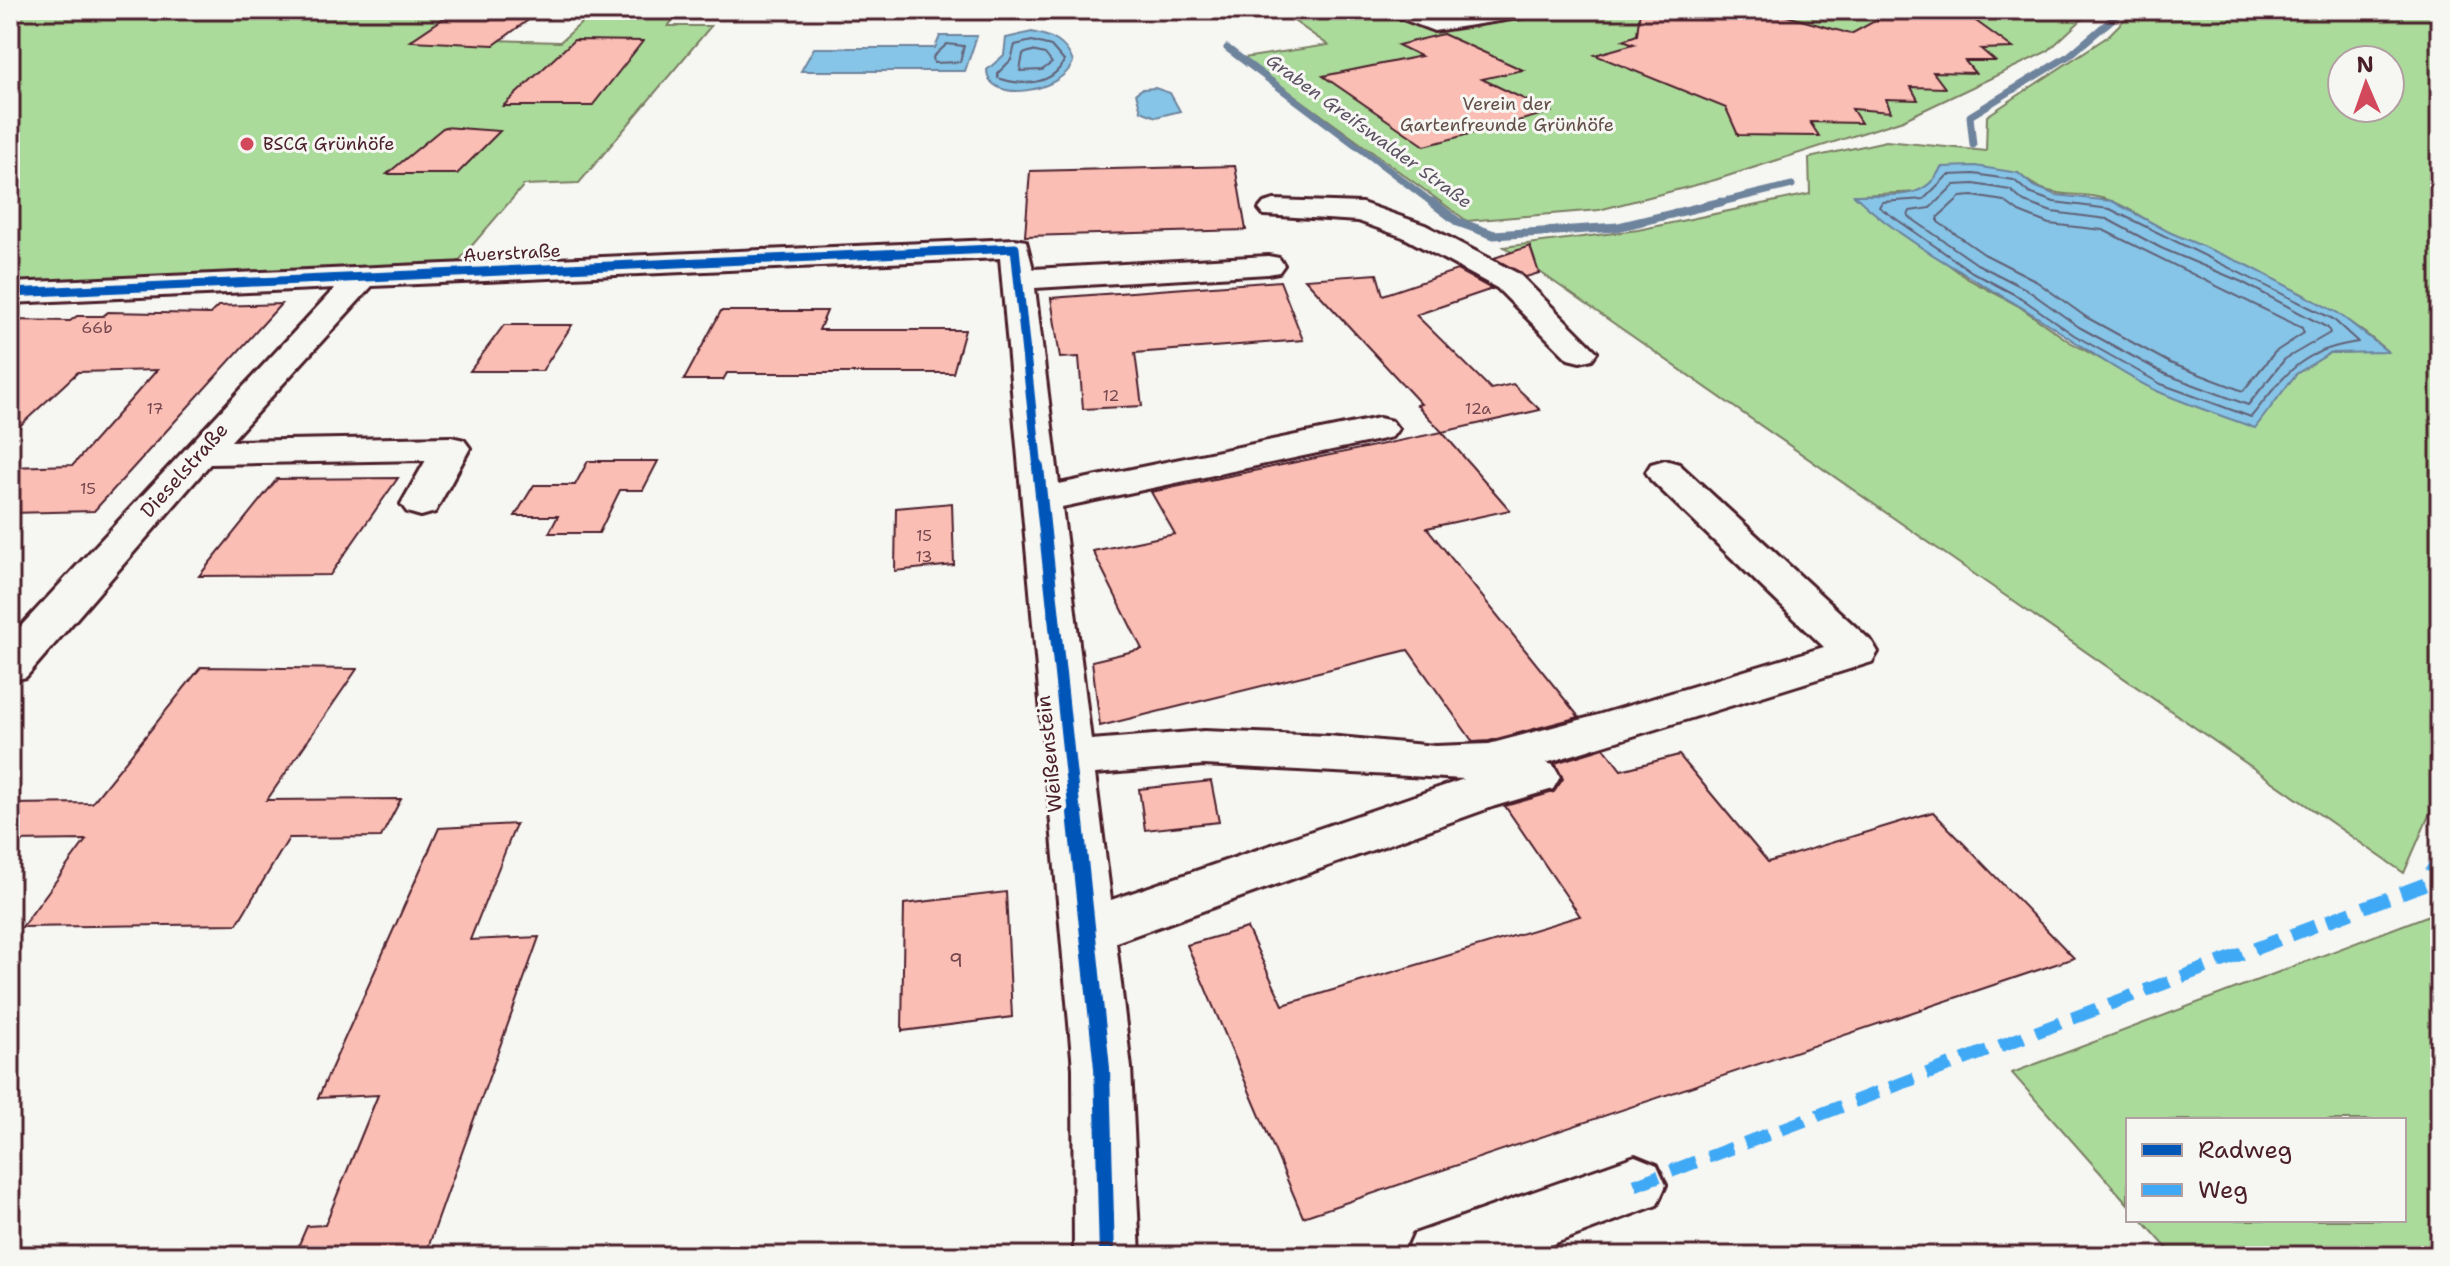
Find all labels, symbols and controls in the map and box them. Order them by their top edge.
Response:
north arrow [2326,44,2406,124]
water label: Graben Greifswalder Straße [1261,48,1477,214]
text: N [2356,50,2375,79]
park label: Verein der Gartenfreunde Grünhöfe [1400,92,1614,137]
place label: BSCG Grünhöfe [263,132,394,156]
marker: BSCG Grünhöfe [238,135,256,153]
street label: Auerstraße [463,238,561,268]
house number: 66b [81,317,113,338]
house number: 12 [1102,385,1120,406]
house number: 17 [146,398,164,419]
house number: 12a [1465,398,1491,419]
street label: Dieselstraße [134,417,234,523]
house number: 15 [80,478,96,499]
house number: 15 [916,525,932,546]
house number: 13 [915,546,933,567]
street label: Weißenstein [1030,694,1068,814]
house number: 9 [949,947,963,973]
legend [2126,1118,2406,1222]
text: Radweg [2198,1134,2292,1166]
text: Weg [2198,1174,2248,1206]

